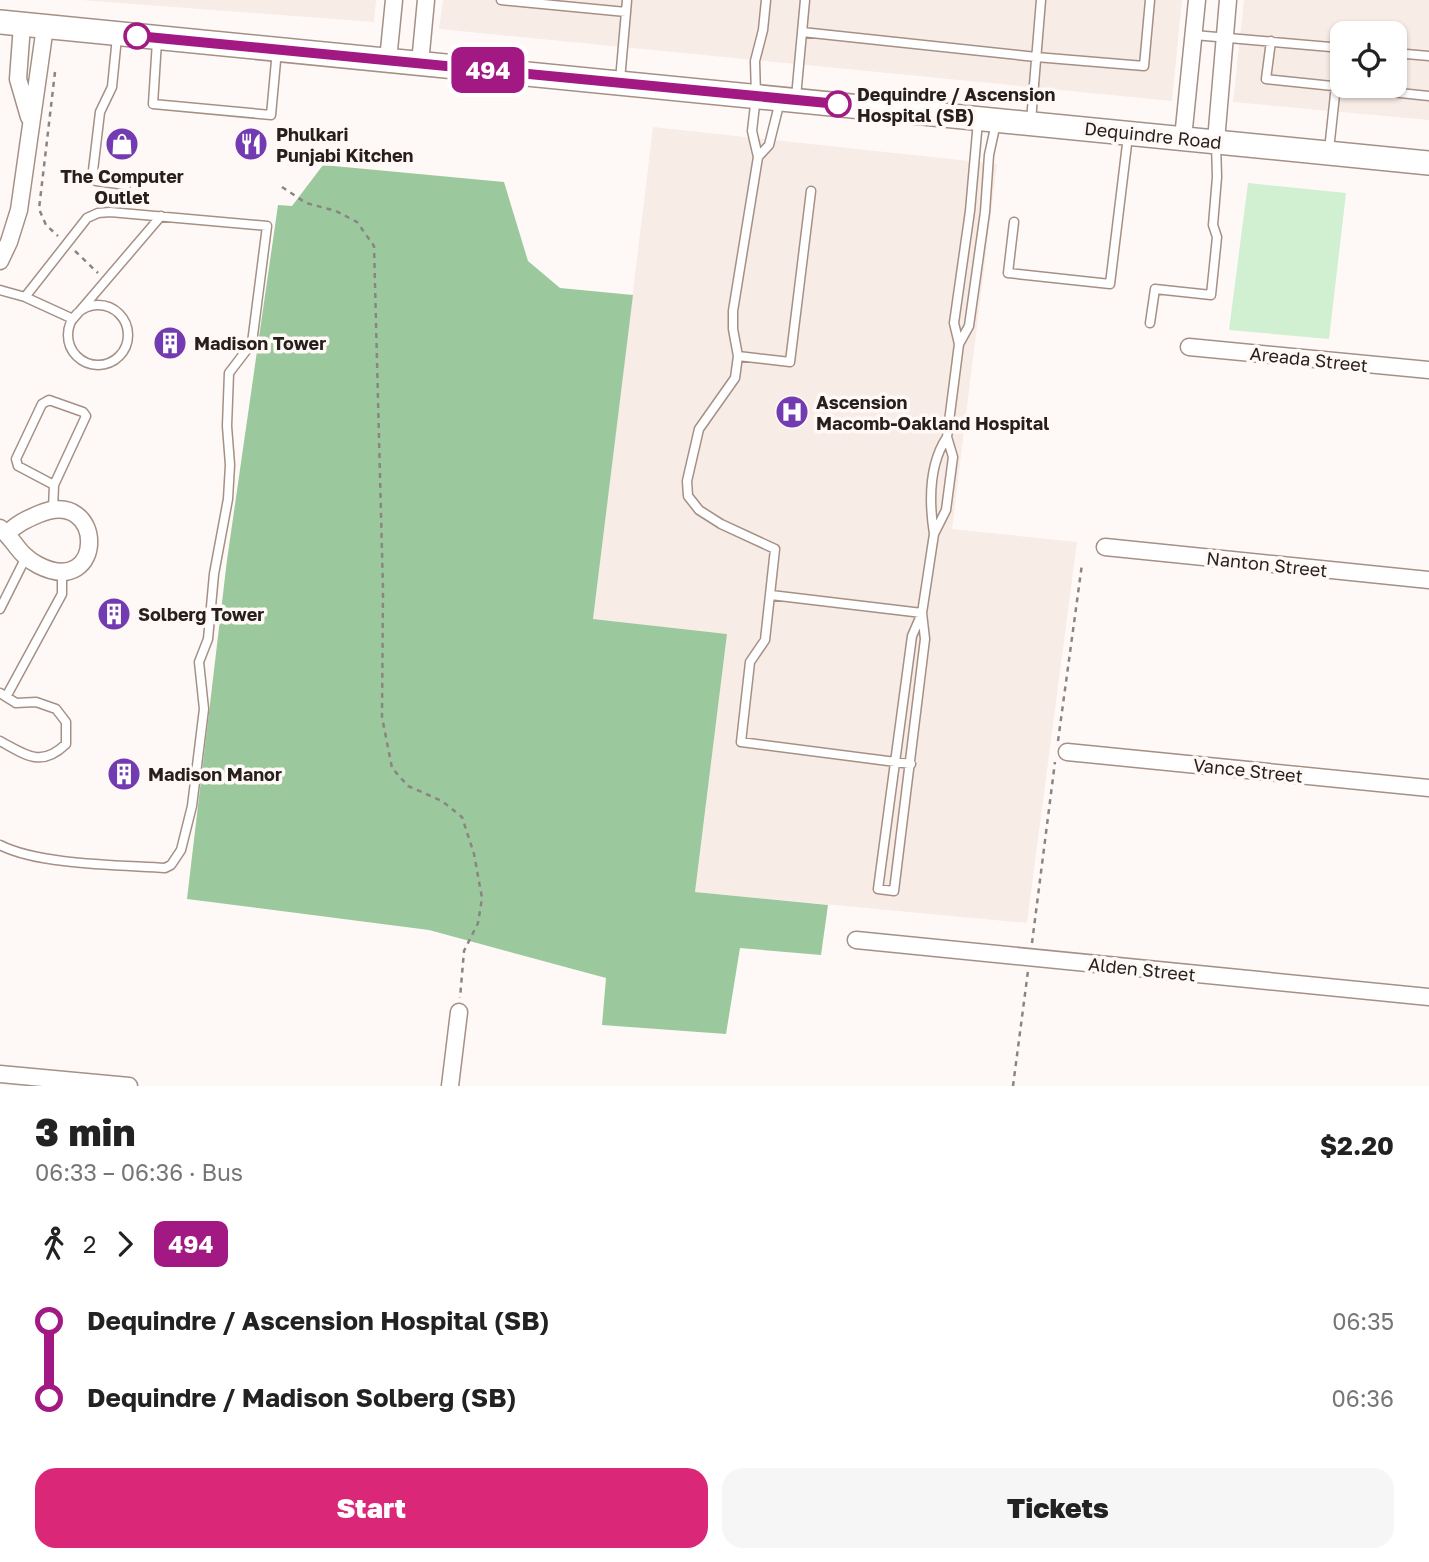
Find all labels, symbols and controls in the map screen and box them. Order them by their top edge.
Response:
map controls [1330,21,1407,98]
button: locate [1330,21,1407,98]
unlabelled marker [124,23,150,49]
line badge: 494 [448,47,528,93]
text: 494 [465,55,511,84]
place label: Dequindre / Ascension Hospital (SB) [857,83,1056,126]
marker: Dequindre / Ascension Hospital (SB) [825,91,851,117]
street label: Dequindre Road [1083,117,1223,153]
place label: Phulkari Punjabi Kitchen [276,123,414,166]
shop icon: The Computer Outlet [103,125,141,163]
restaurant icon: Phulkari Punjabi Kitchen [232,125,270,163]
place label: The Computer Outlet [60,165,184,208]
building icon: Madison Tower [151,324,189,362]
place label: Madison Tower [194,332,326,354]
street label: Areada Street [1249,342,1369,376]
place label: Ascension Macomb-Oakland Hospital [816,391,1049,434]
hospital icon: Ascension Macomb-Oakland Hospital [773,393,811,431]
street label: Nanton Street [1205,547,1329,581]
building icon: Solberg Tower [95,595,133,633]
place label: Solberg Tower [138,603,264,625]
street label: Vance Street [1192,753,1304,787]
building icon: Madison Manor [105,755,143,793]
place label: Madison Manor [148,763,282,785]
street label: Alden Street [1087,952,1197,986]
text: 3 min [35,1109,135,1154]
text: $2.20 [1320,1130,1394,1161]
text: 06:33 – 06:36 · Bus [35,1158,243,1186]
icon: walk [35,1225,73,1263]
icon: forward [106,1225,144,1263]
text: 494 [168,1229,214,1258]
text: 2 [83,1230,96,1258]
text: Dequindre / Ascension Hospital (SB) [87,1305,549,1336]
text: 06:35 [1332,1307,1394,1335]
text: Dequindre / Madison Solberg (SB) [87,1382,516,1413]
text: 06:36 [1332,1384,1394,1412]
button: Start [35,1468,708,1548]
button: Tickets [722,1468,1394,1548]

